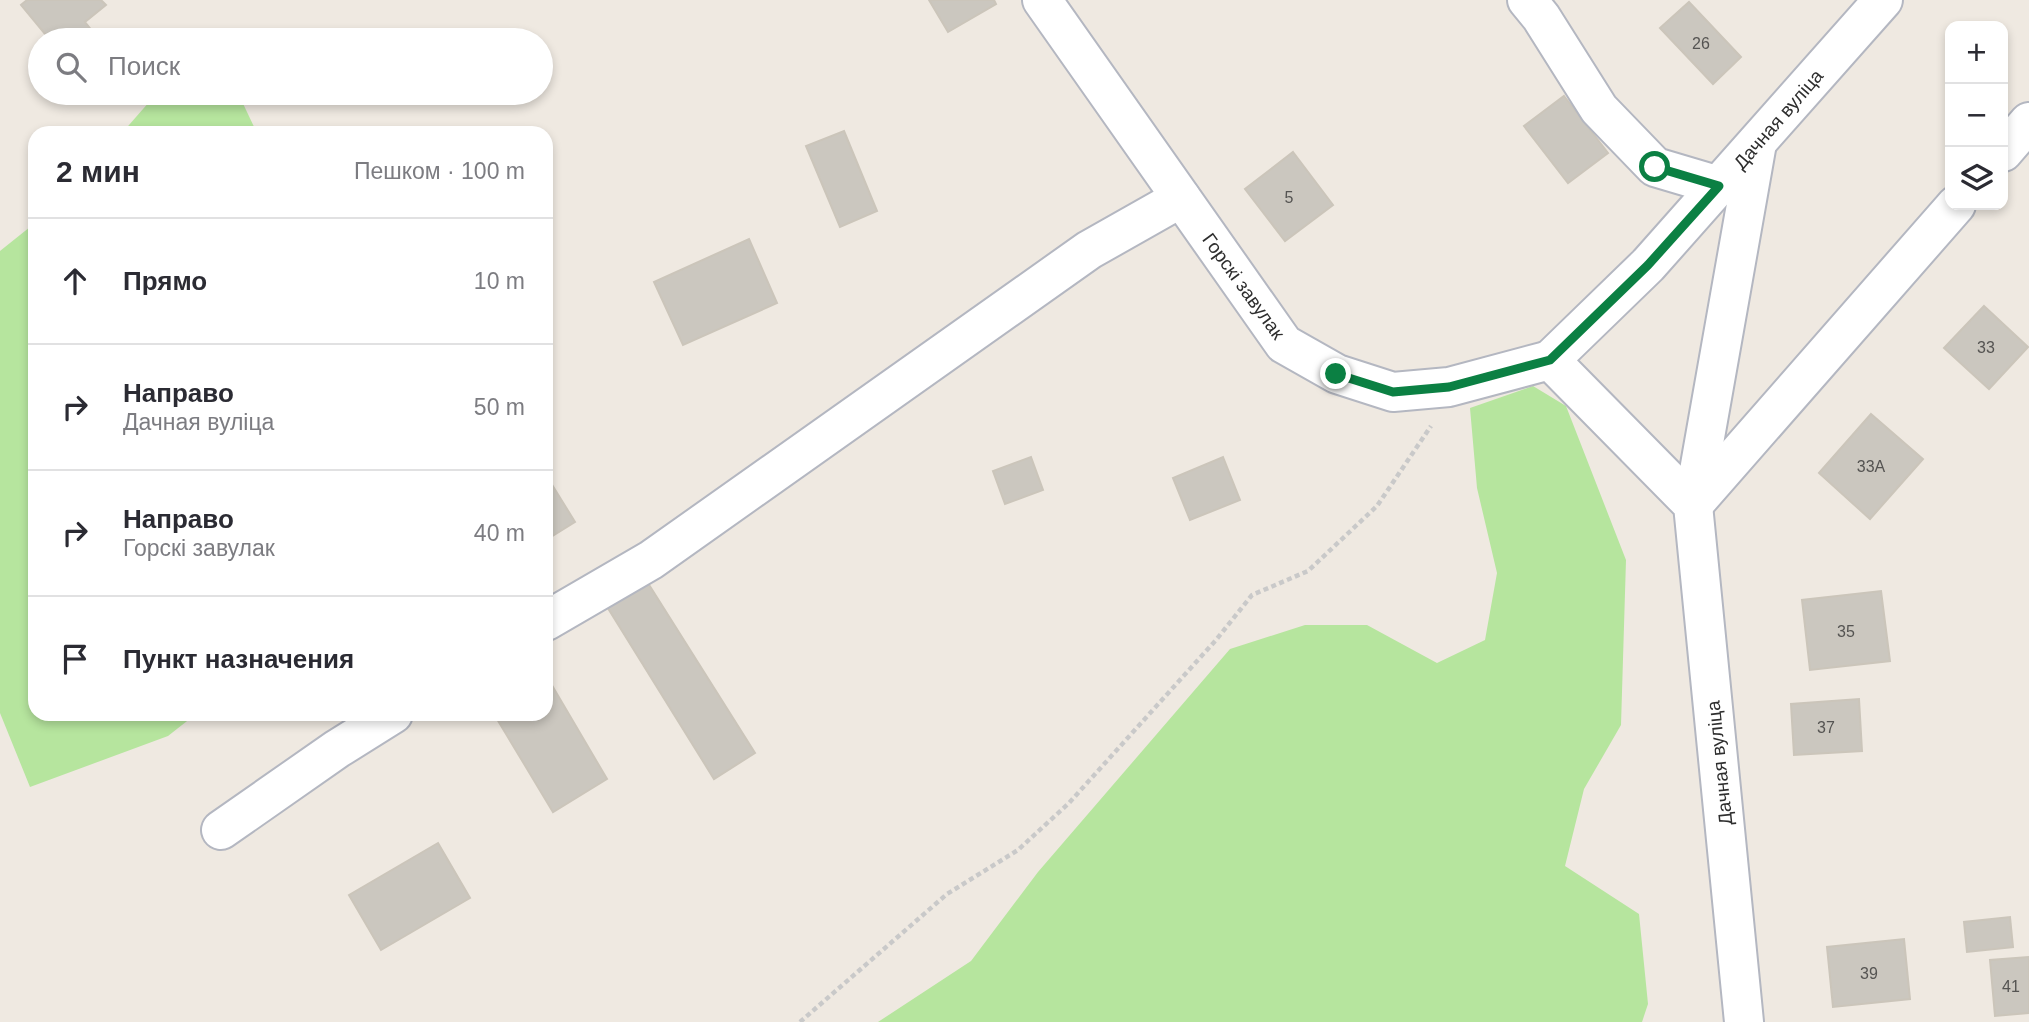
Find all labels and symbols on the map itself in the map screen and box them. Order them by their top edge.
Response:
house number: 26 [1692,35,1710,52]
street label: Дачная вуліца [1729,65,1828,173]
route start [1639,151,1670,182]
house number: 5 [1285,189,1294,206]
street label: Горскі завулак [1198,229,1289,344]
house number: 33 [1977,339,1995,356]
route end [1320,358,1351,389]
house number: 33А [1857,458,1886,475]
house number: 35 [1837,623,1855,640]
street label: Дачная вуліца [1702,699,1736,826]
house number: 37 [1817,719,1835,736]
house number: 39 [1860,965,1878,982]
house number: 41 [2002,978,2020,995]

